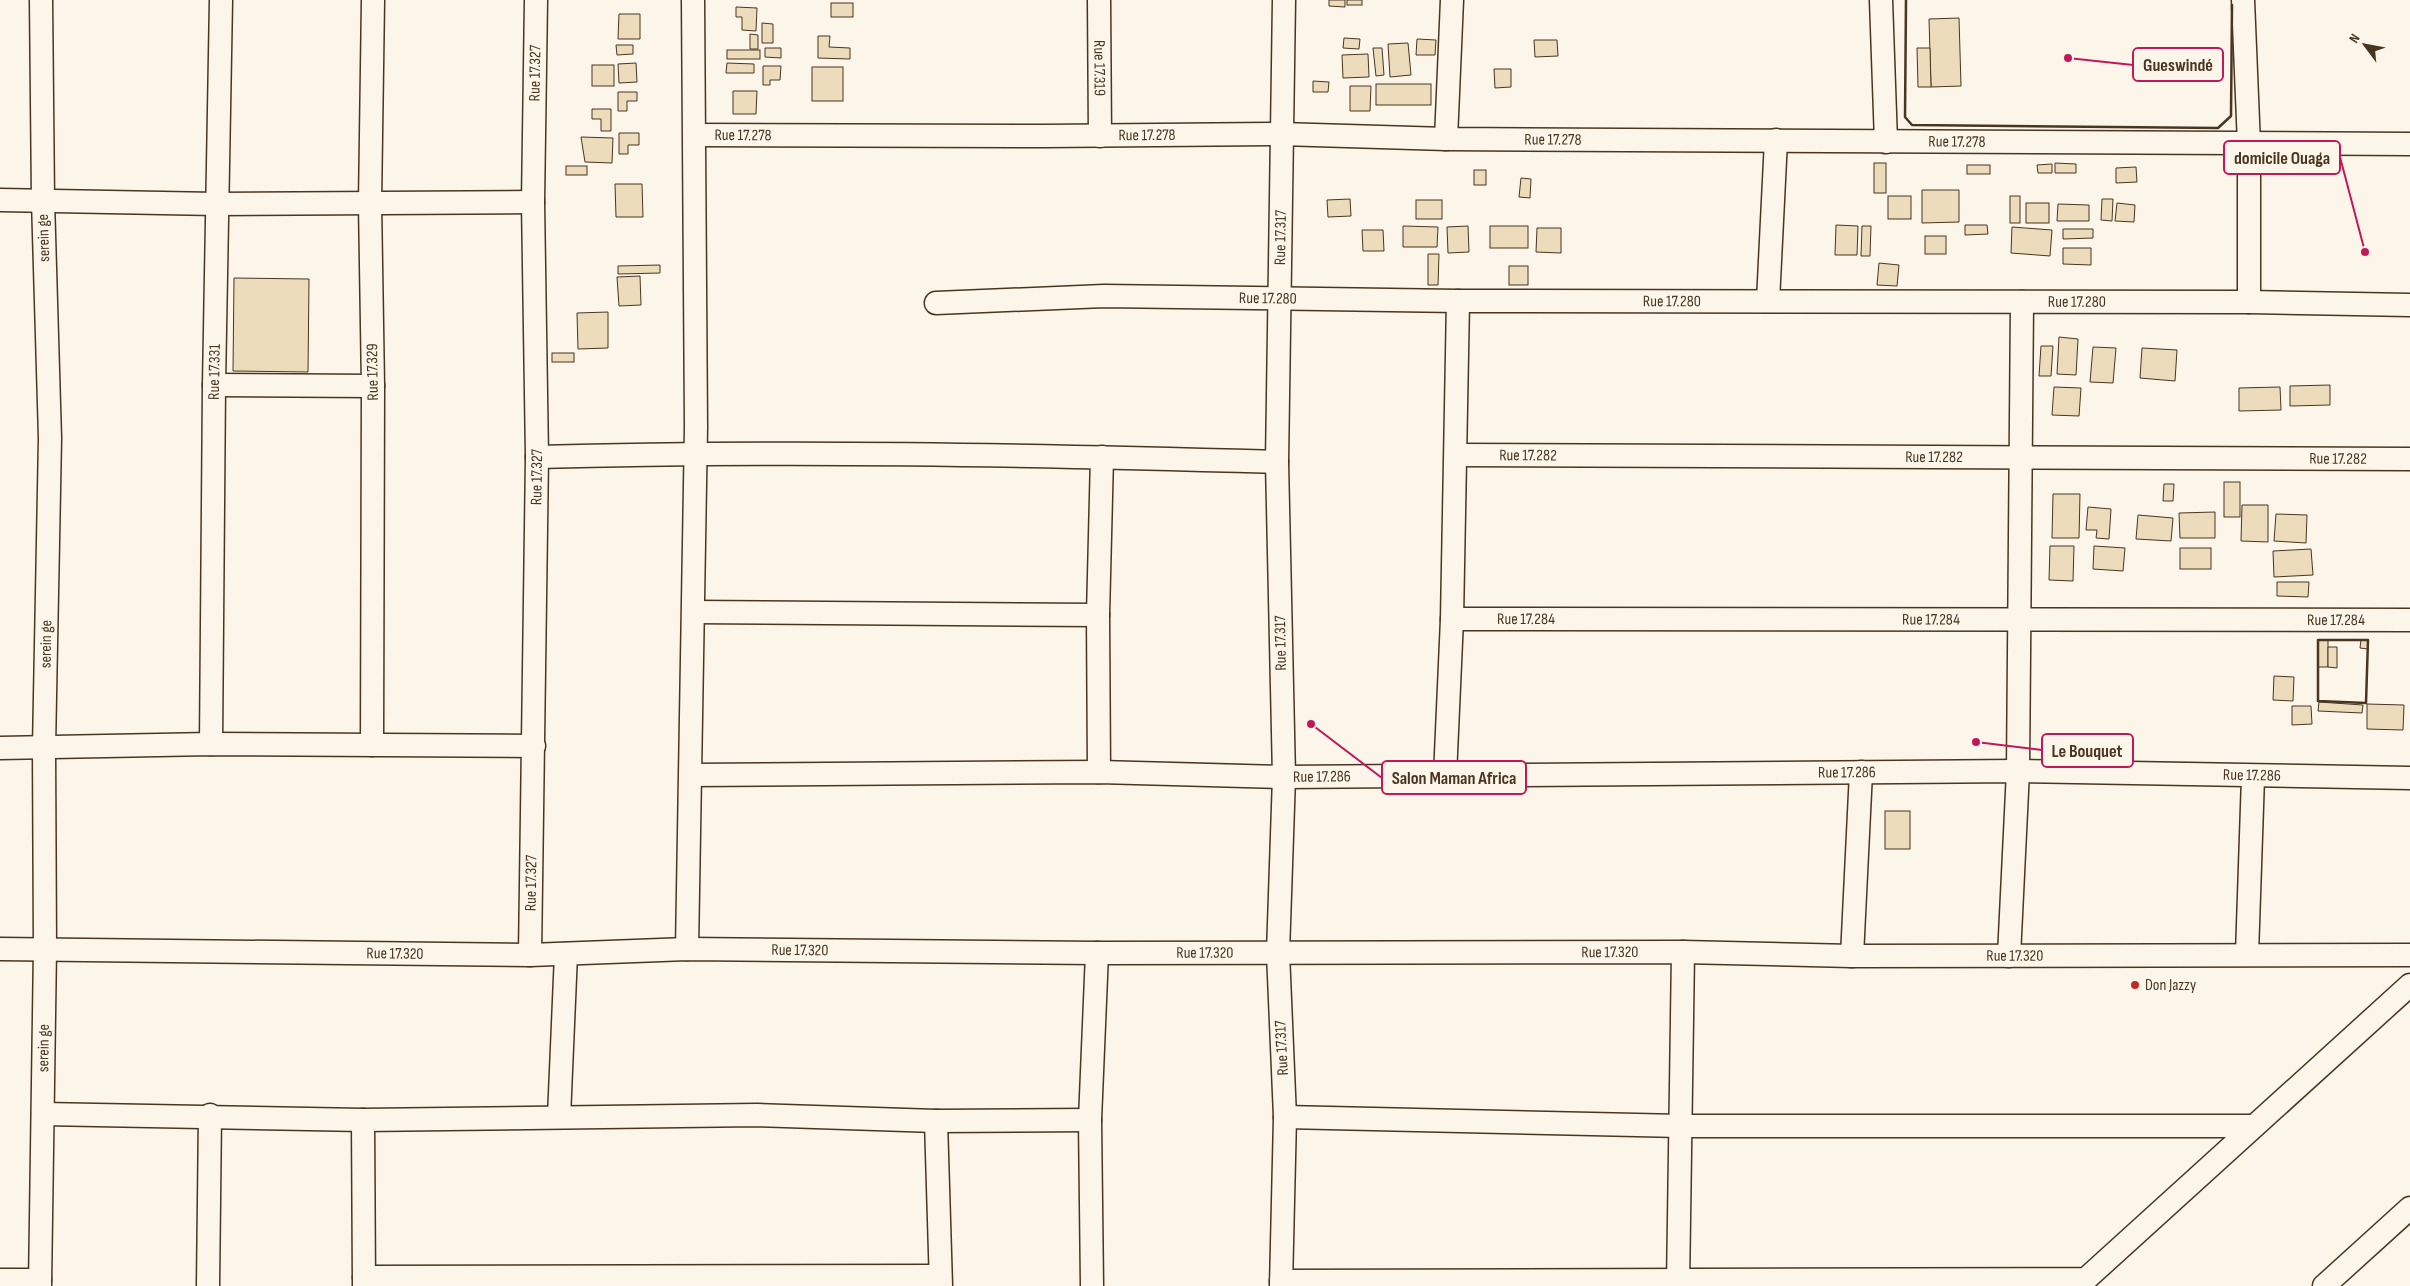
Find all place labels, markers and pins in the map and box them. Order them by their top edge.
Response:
callout: Gueswindé [2133,48,2223,81]
callout: domicile Ouaga [2224,141,2340,174]
callout: Le Bouquet [2042,734,2133,767]
callout: Salon Maman Africa [1382,761,1526,794]
place label: Don Jazzy [2145,976,2196,995]
marker: Don Jazzy [2129,979,2141,991]

